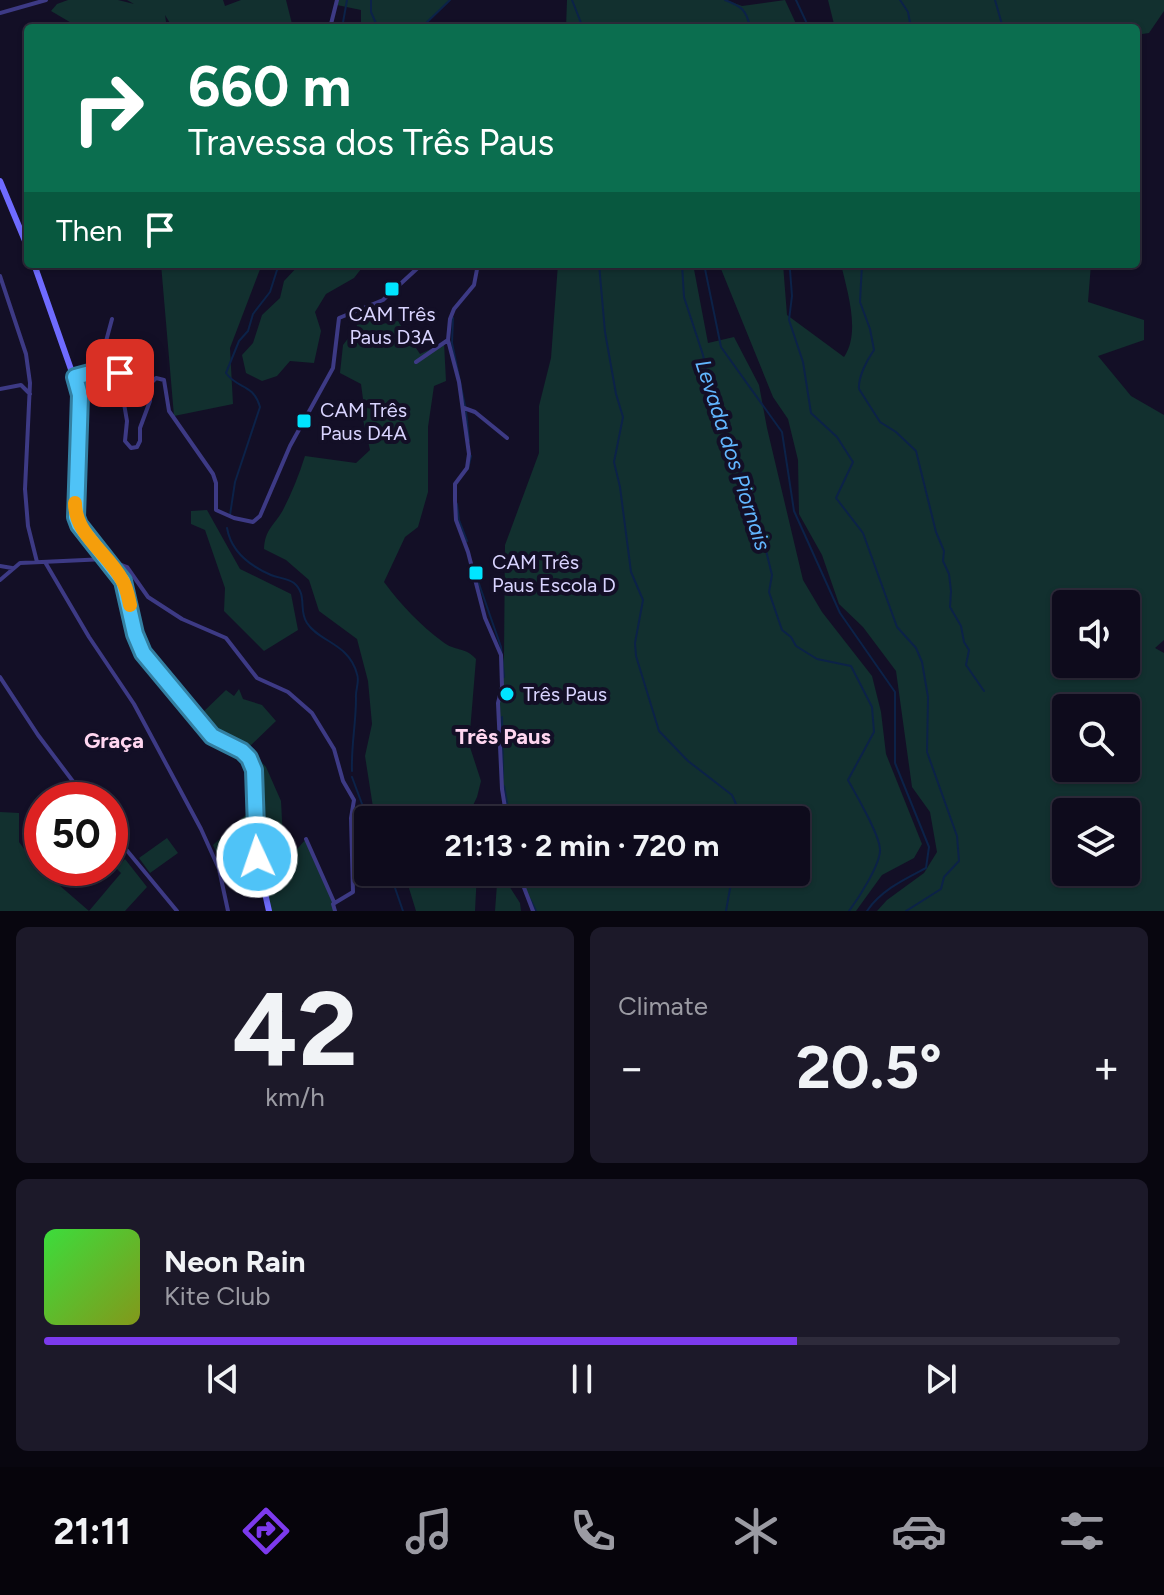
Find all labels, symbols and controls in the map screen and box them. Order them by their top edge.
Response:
text: 660 m [188,53,351,120]
icon: right [56,56,160,160]
text: Travessa dos Três Paus [188,121,554,164]
icon: arrive [138,208,182,252]
text: Then [56,212,122,249]
marker: CAM Três Paus D3A [383,280,401,298]
place label: CAM Três Paus D3A [349,302,435,349]
pin [86,339,154,407]
icon: arrive [98,351,142,395]
water label: Levada dos Piornais [689,356,777,554]
place label: CAM Três Paus D4A [320,398,407,445]
marker: CAM Três Paus D4A [295,412,313,430]
place label: CAM Três Paus Escola D [492,550,616,597]
marker: CAM Três Paus Escola D [467,564,485,582]
map controls [1052,590,1140,886]
button: sound [1052,590,1140,678]
place label: Três Paus [523,682,607,706]
marker: Três Paus [498,685,516,703]
button: search [1052,694,1140,782]
district label: Três Paus [455,723,551,750]
district label: Graça [84,727,144,754]
speed limit sign: 50 [24,782,128,886]
button: layers [1052,798,1140,886]
position arrow [215,815,299,899]
text: 21:13 · 2 min · 720 m [445,827,719,864]
text: 42 [232,966,358,1091]
text: Climate [618,990,708,1022]
text: 20.5° [796,1031,942,1103]
text: − [618,1041,645,1094]
text: + [1093,1041,1120,1094]
text: km/h [265,1081,325,1113]
text: Neon Rain [164,1243,306,1280]
text: Kite Club [164,1280,270,1312]
icon: previous [201,1357,245,1401]
icon: pause [560,1357,604,1401]
icon: next [919,1357,963,1401]
icon: directions [238,1503,294,1559]
icon: music [401,1503,457,1559]
icon: phone [565,1503,621,1559]
icon: climate [728,1503,784,1559]
icon: car [891,1503,947,1559]
icon: filters [1054,1503,1110,1559]
text: 21:11 [54,1510,131,1553]

